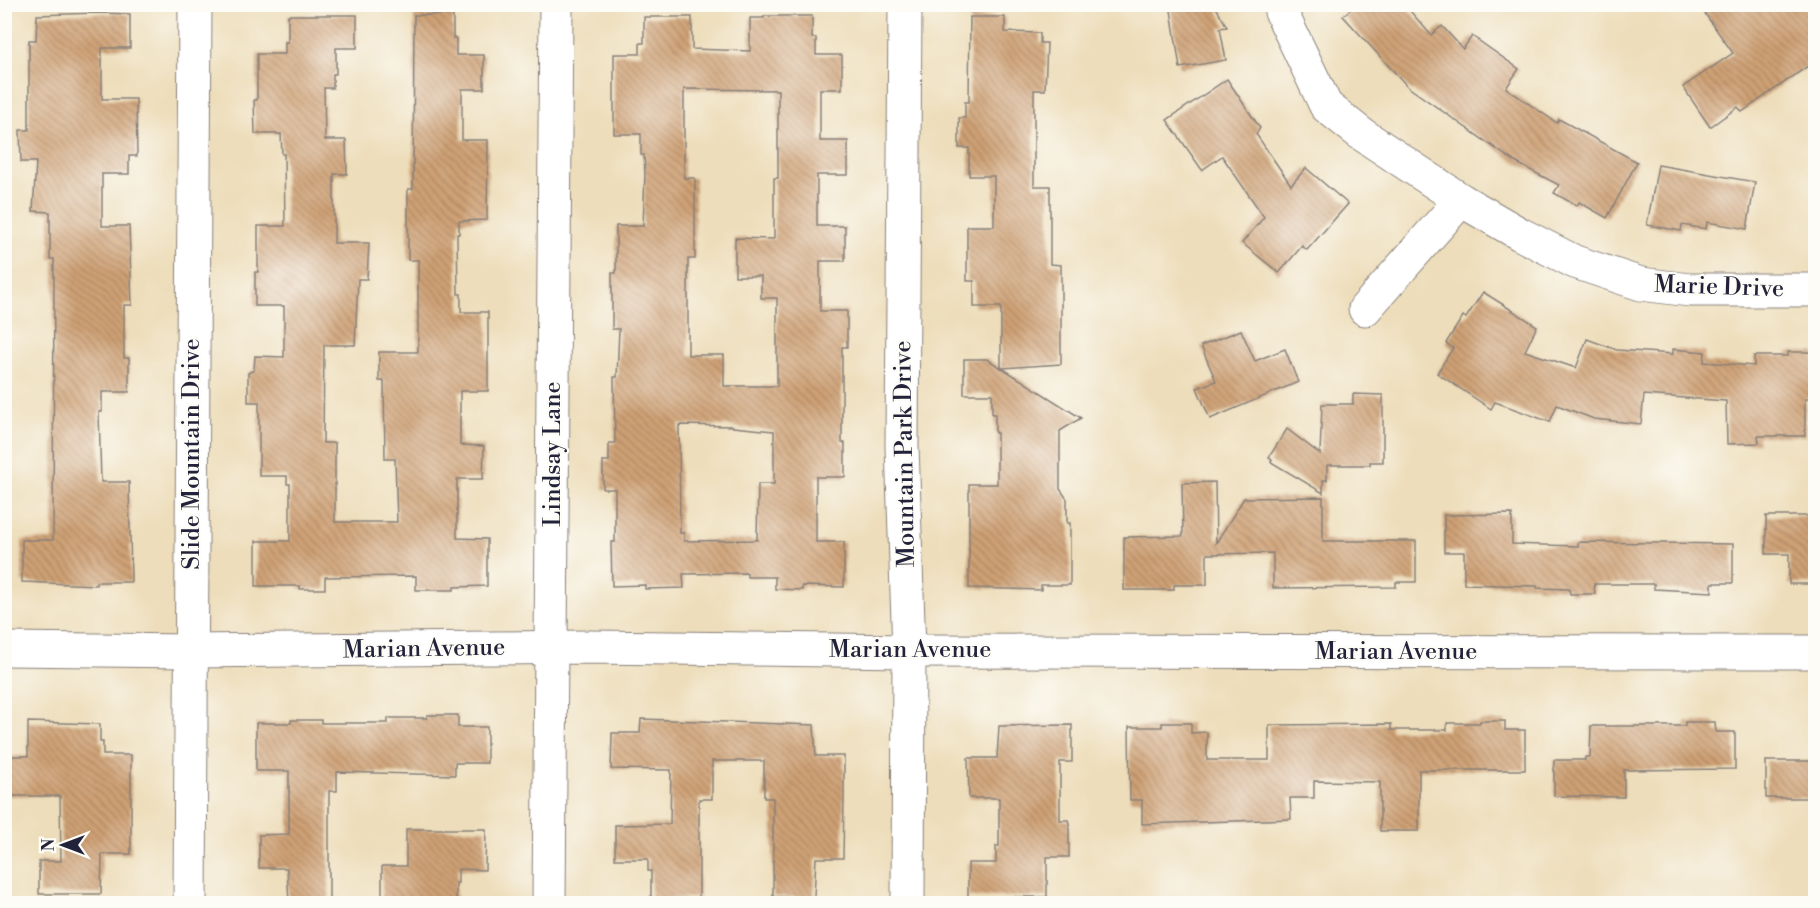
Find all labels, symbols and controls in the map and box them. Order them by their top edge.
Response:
street label: Marie Drive [1653,270,1785,304]
street label: Slide Mountain Drive [177,338,207,570]
street label: Mountain Park Drive [888,340,922,568]
street label: Lindsay Lane [538,381,568,527]
street label: Marian Avenue [342,633,506,665]
street label: Marian Avenue [829,635,991,665]
street label: Marian Avenue [1315,637,1477,667]
north arrow [33,815,93,875]
text: N [39,838,59,851]

